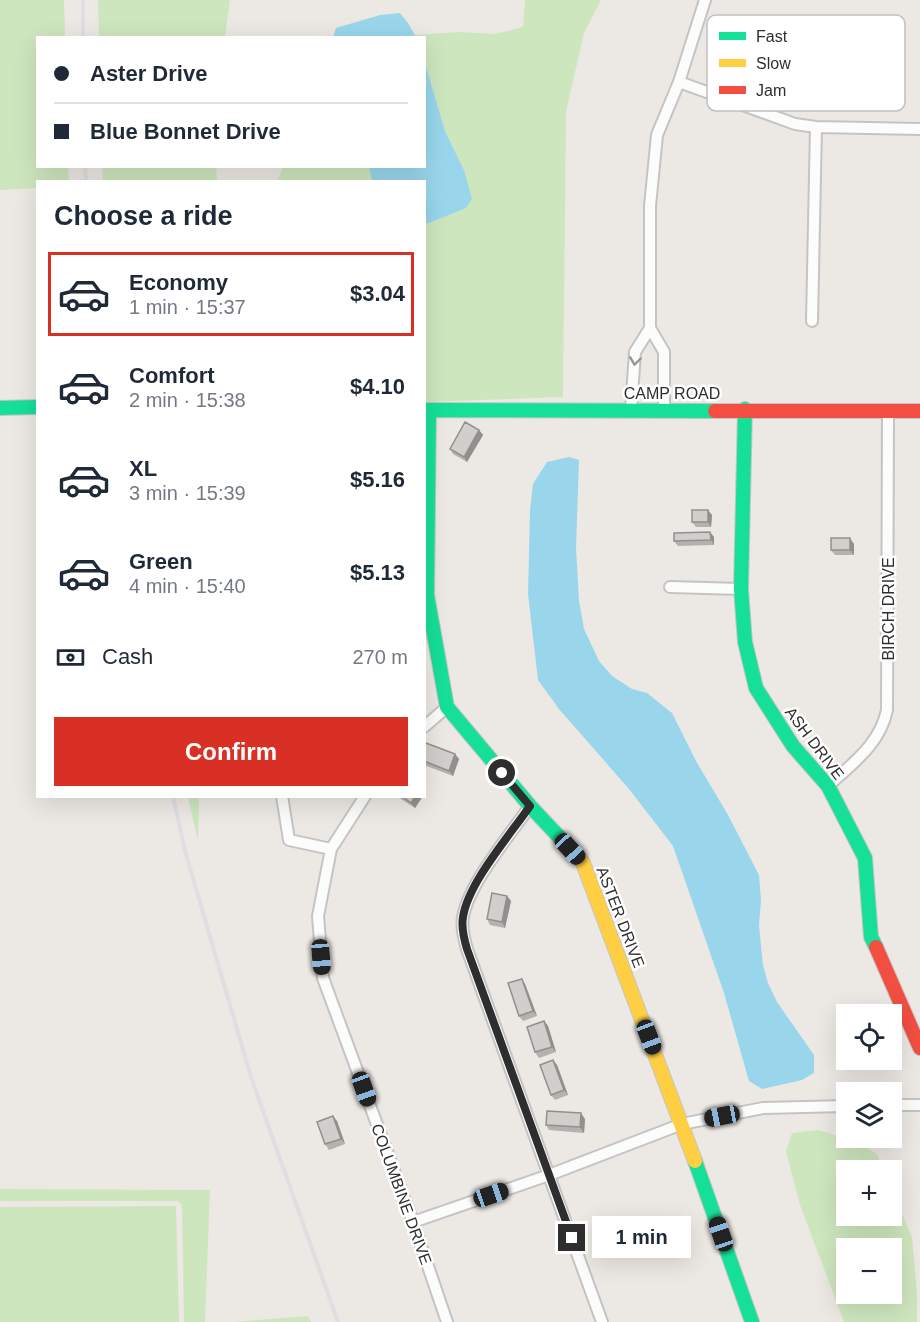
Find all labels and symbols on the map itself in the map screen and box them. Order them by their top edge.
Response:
legend [707,15,905,111]
text: Fast [756,28,788,45]
text: Slow [756,55,791,72]
text: Jam [756,82,786,99]
one-way arrow [629,356,642,365]
street label: CAMP ROAD [624,385,720,402]
street label: BIRCH DRIVE [880,557,897,661]
street label: ASH DRIVE [782,704,847,783]
route start [488,759,515,786]
car [551,830,589,868]
street label: ASTER DRIVE [593,864,648,970]
car [310,938,332,976]
car [634,1017,664,1057]
car [349,1069,379,1109]
car [703,1104,741,1128]
street label: COLUMBINE DRIVE [368,1122,435,1267]
car [471,1181,511,1209]
car [707,1214,735,1254]
callout: 1 min [593,1217,692,1259]
route end [558,1224,585,1251]

